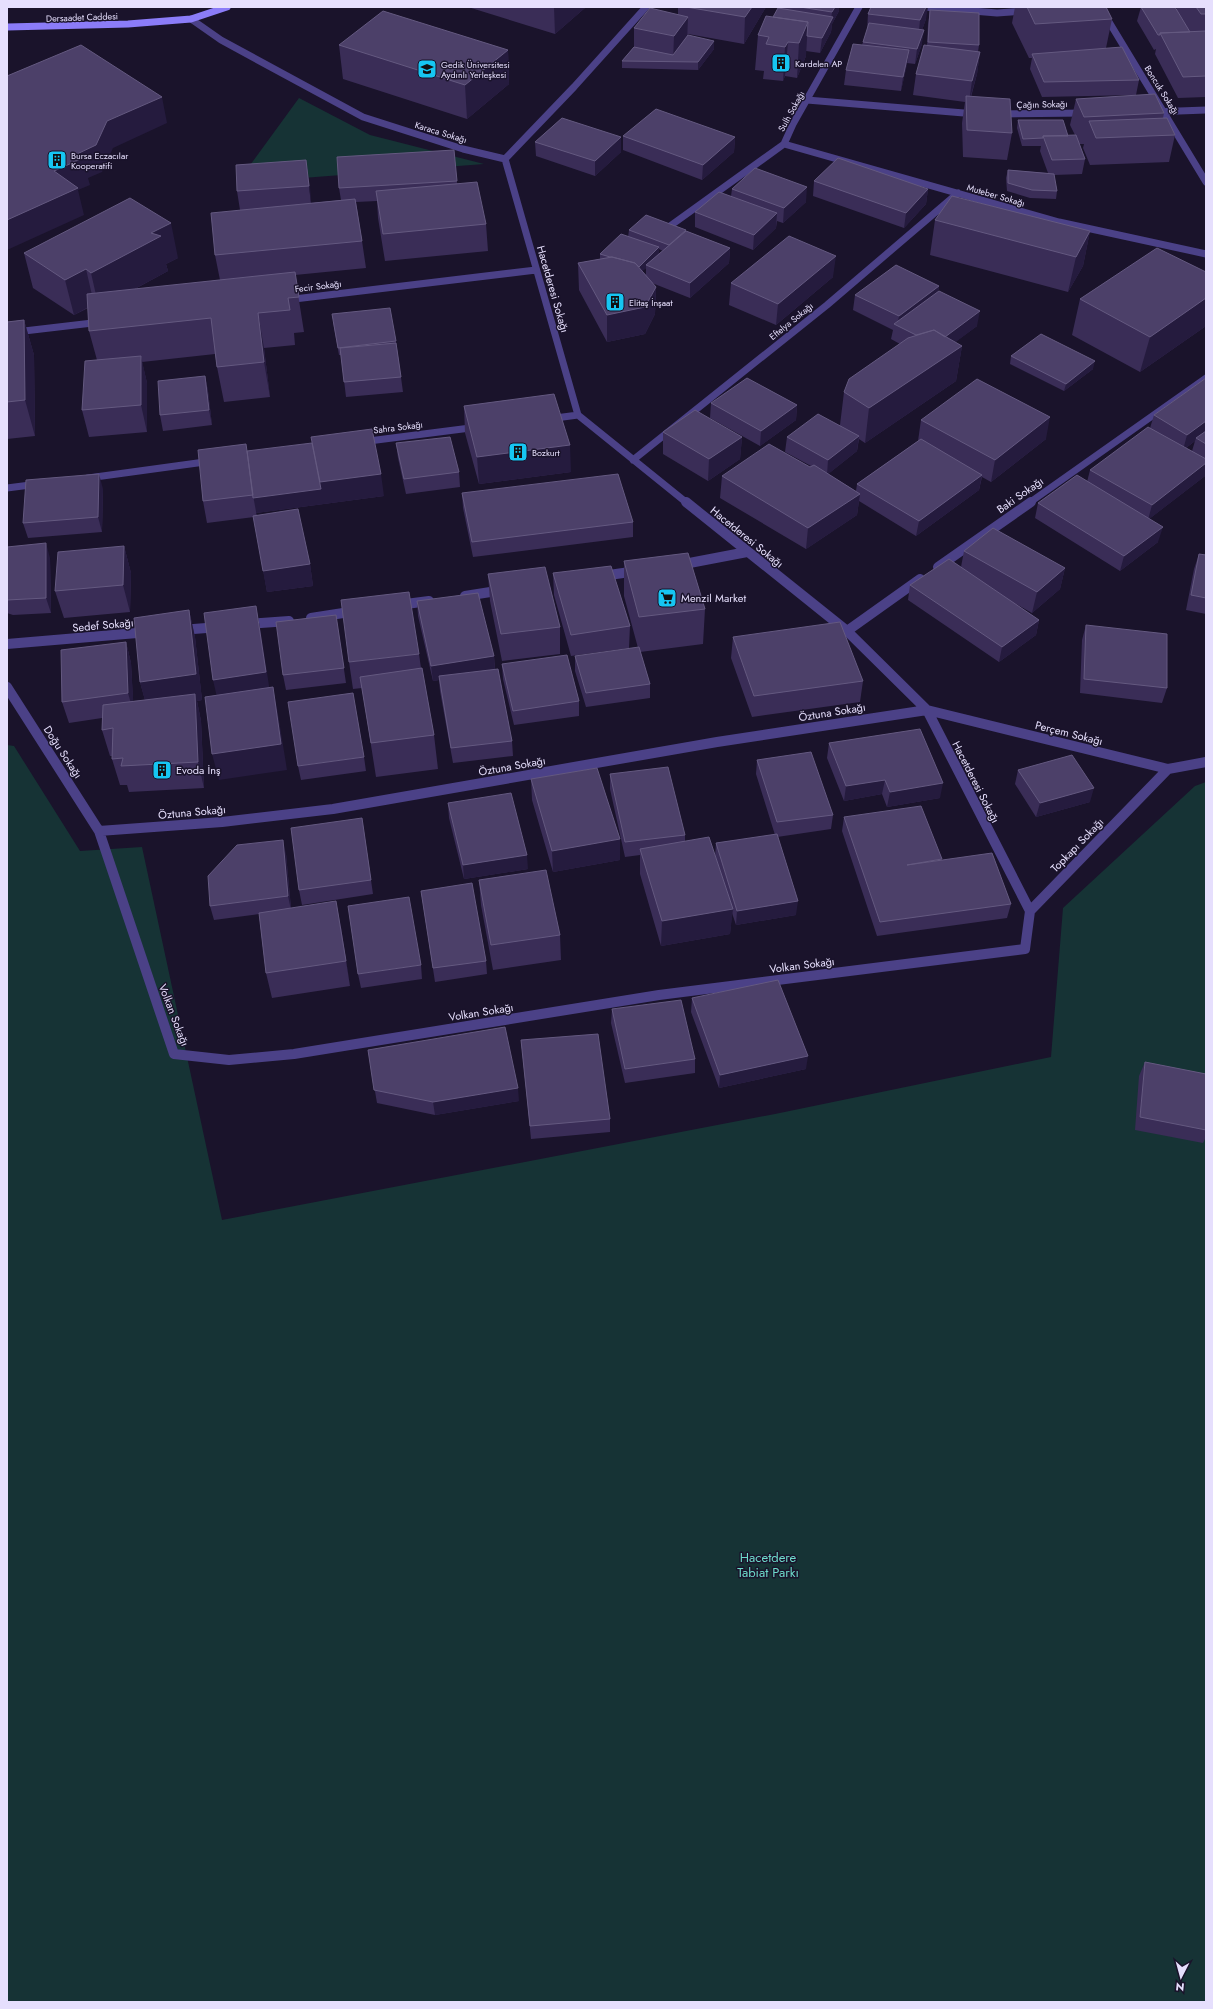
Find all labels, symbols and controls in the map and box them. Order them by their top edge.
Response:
street label: Dersaadet Caddesi [46,9,118,25]
building icon: Kardelen AP [770,52,792,74]
place label: Kardelen AP [795,57,842,70]
school or university icon: Gedik Üniversitesi Aydınlı Yerleşkesi [416,58,438,80]
place label: Gedik Üniversitesi Aydınlı Yerleşkesi [441,58,510,81]
street label: Boncuk Sokağı [1142,63,1182,117]
street label: Sulh Sokağı [774,88,808,134]
street label: Çağın Sokağı [1016,97,1068,111]
street label: Karaca Sokağı [413,118,469,146]
building icon: Bursa Eczacılar Kooperatifi [46,149,68,171]
place label: Bursa Eczacılar Kooperatifi [71,149,129,172]
street label: Muteber Sokağı [965,180,1027,210]
street label: Hacetderesi Sokağı [533,244,573,334]
street label: Fecir Sokağı [294,277,342,295]
building icon: Elitaş İnşaat [604,291,626,313]
place label: Elitaş İnşaat [629,296,673,309]
street label: Eftelya Sokağı [766,299,816,343]
street label: Sahra Sokağı [373,418,423,436]
building icon: Bozkurt [507,441,529,463]
place label: Bozkurt [532,446,561,459]
street label: Baki Sokağı [993,473,1047,517]
street label: Hacetderesi Sokağı [707,503,787,571]
supermarket icon: Menzil Market [656,587,678,609]
place label: Menzil Market [681,590,746,606]
street label: Sedef Sokağı [72,614,134,636]
street label: Öztuna Sokağı [797,699,867,725]
street label: Perçem Sokağı [1034,717,1104,749]
street label: Doğu Sokağı [40,722,86,782]
street label: Hacetderesi Sokağı [948,738,1004,826]
street label: Öztuna Sokağı [477,752,547,780]
building icon: Evoda İnş [151,759,173,781]
place label: Evoda İnş [176,762,221,778]
street label: Öztuna Sokağı [158,801,226,823]
street label: Topkapı Sokağı [1047,814,1107,876]
street label: Volkan Sokağı [769,953,835,977]
street label: Volkan Sokağı [155,982,193,1048]
street label: Volkan Sokağı [447,999,515,1025]
park label: Hacetdere Tabiat Parkı [737,1548,799,1582]
north arrow [1161,1957,1201,1997]
text: N [1175,1979,1185,1995]

